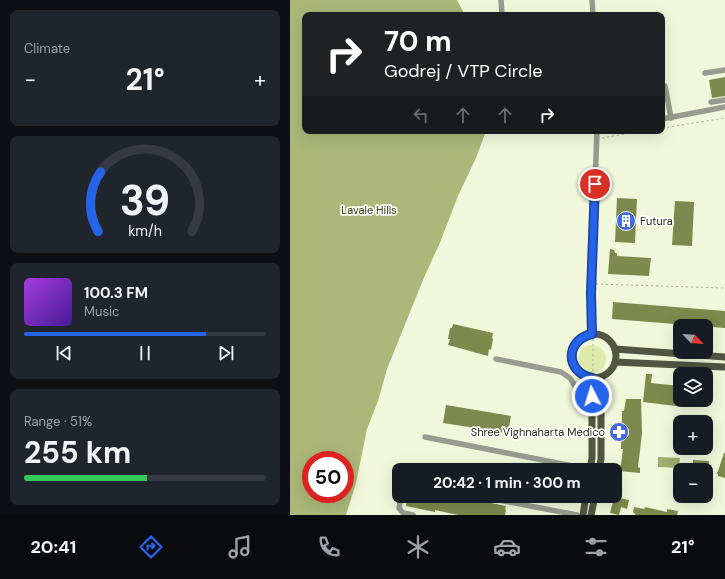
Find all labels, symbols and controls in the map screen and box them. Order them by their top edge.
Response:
text: 70 m [384,23,452,60]
icon: right [318,28,370,80]
text: Climate [24,40,70,57]
text: Godrej / VTP Circle [384,59,543,83]
text: 21° [125,60,165,99]
text: − [24,65,36,94]
text: + [254,65,266,94]
icon: left [410,104,432,126]
icon: ahead [452,104,474,126]
icon: ahead [494,104,516,126]
icon: right [536,104,558,126]
pin [578,167,612,201]
icon: arrive [584,173,606,195]
text: 39 [120,174,170,228]
park label: Lavale Hills [341,203,397,217]
building icon: Futura [615,210,637,232]
place label: Futura [640,214,673,228]
text: km/h [128,222,162,240]
text: 100.3 FM [84,283,148,303]
text: Music [84,303,119,320]
north arrow [673,319,713,359]
map controls [673,319,713,503]
icon: previous [53,342,75,364]
icon: pause [134,342,156,364]
icon: next [215,342,237,364]
button: layers [673,367,713,407]
position arrow [571,375,613,417]
text: Range · 51% [24,413,92,430]
button: + [673,415,713,455]
pharmacy icon: Shree Vighnaharta Medico [608,421,630,443]
place label: Shree Vighnaharta Medico [471,425,605,439]
text: 255 km [24,433,131,472]
speed limit sign: 50 [302,451,354,503]
button: − [673,463,713,503]
text: 20:42 · 1 min · 300 m [433,473,581,493]
icon: directions [137,533,165,561]
icon: music [226,533,254,561]
icon: phone [315,533,343,561]
icon: climate [404,533,432,561]
icon: car [493,533,521,561]
icon: filters [582,533,610,561]
text: 20:41 [30,535,76,559]
text: 21° [671,535,694,559]

